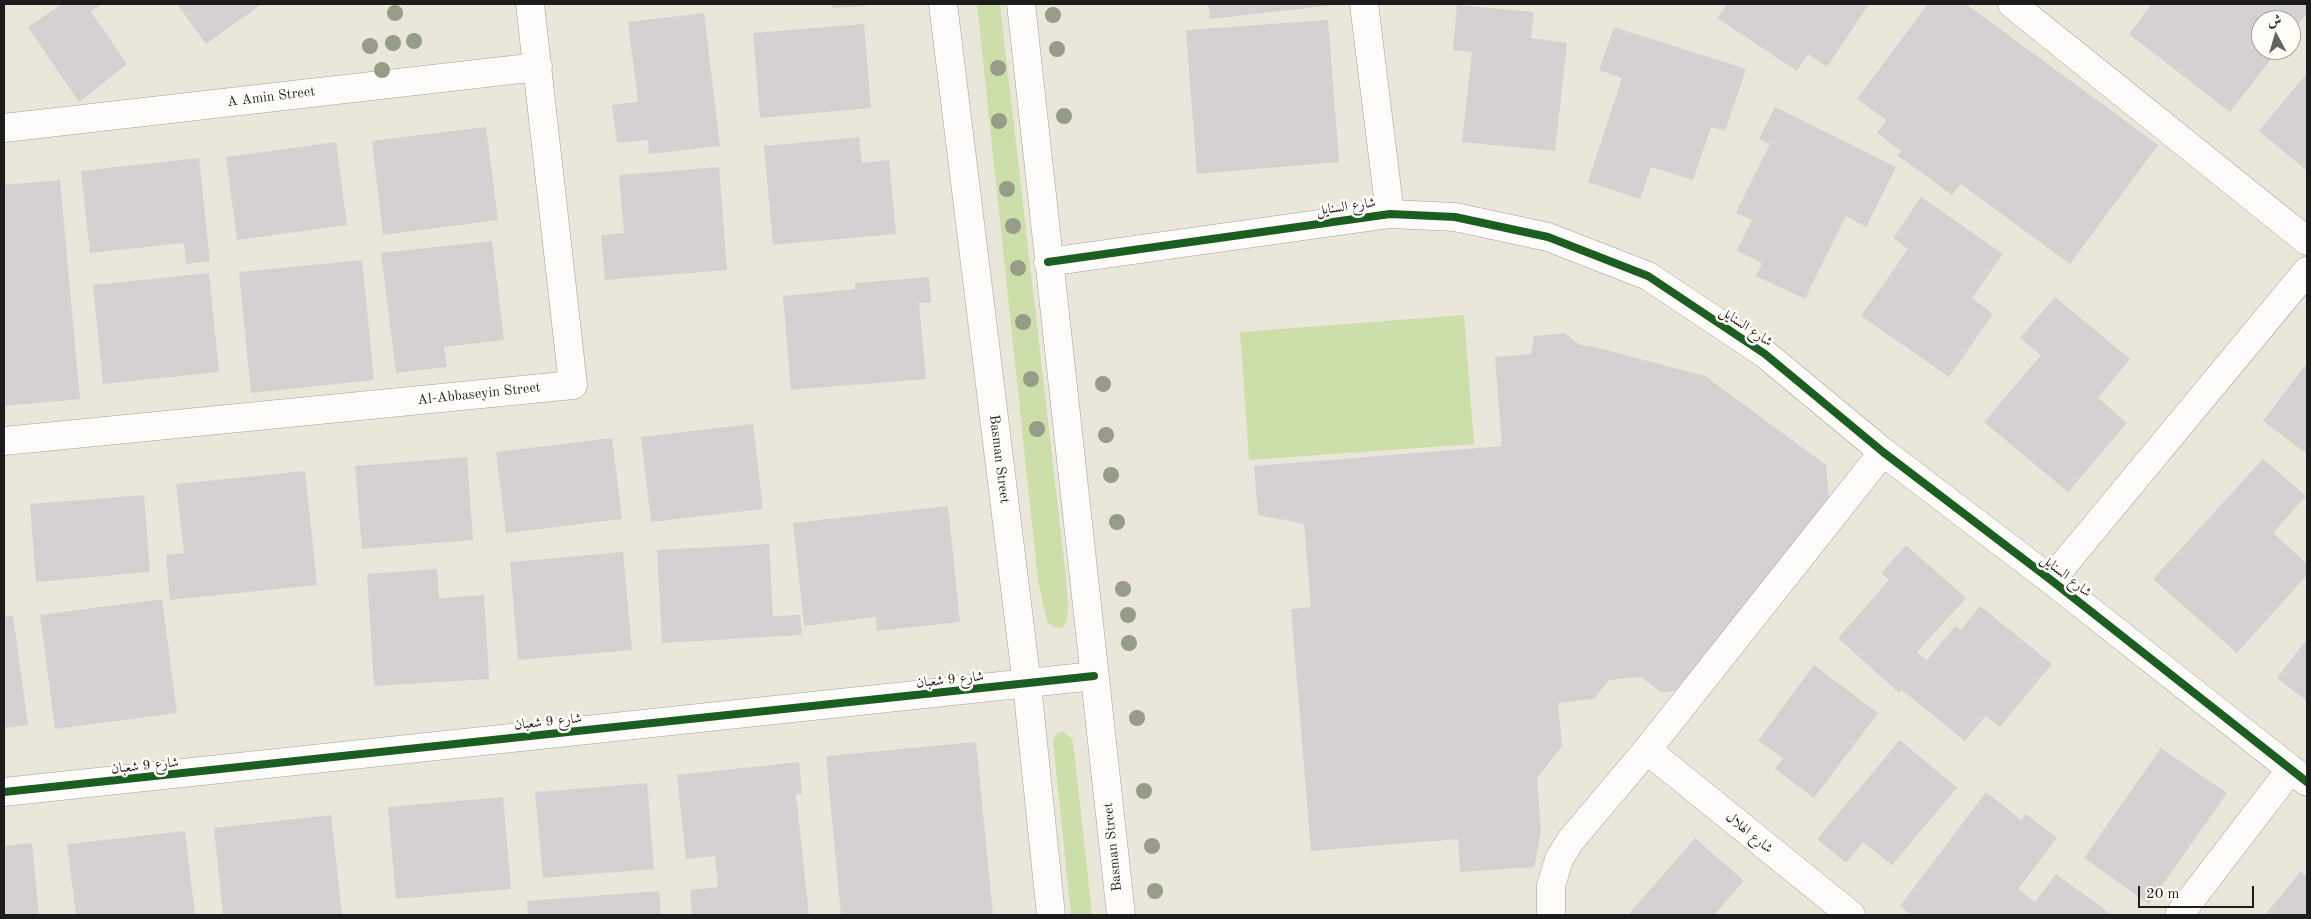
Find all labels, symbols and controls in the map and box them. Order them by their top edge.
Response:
north arrow [2251,10,2301,60]
text: ش [2267,13,2282,29]
street label: A Amin Street [226,83,316,111]
street label: شارع السنايل [1315,195,1377,219]
street label: شارع السنايل [1716,303,1776,351]
street label: Al-Abbaseyin Street [417,379,541,409]
street label: Basman Street [985,414,1013,504]
street label: شارع السنايل [2037,551,2095,601]
street label: شارع 9 شعبان [915,668,985,692]
street label: شارع 9 شعبان [513,710,583,734]
street label: شارع 9 شعبان [110,754,180,778]
street label: Basman Street [1100,802,1126,892]
street label: شارع الهلال [1722,809,1776,857]
scale bar [2141,876,2257,908]
text: 20 m [2146,887,2180,902]

